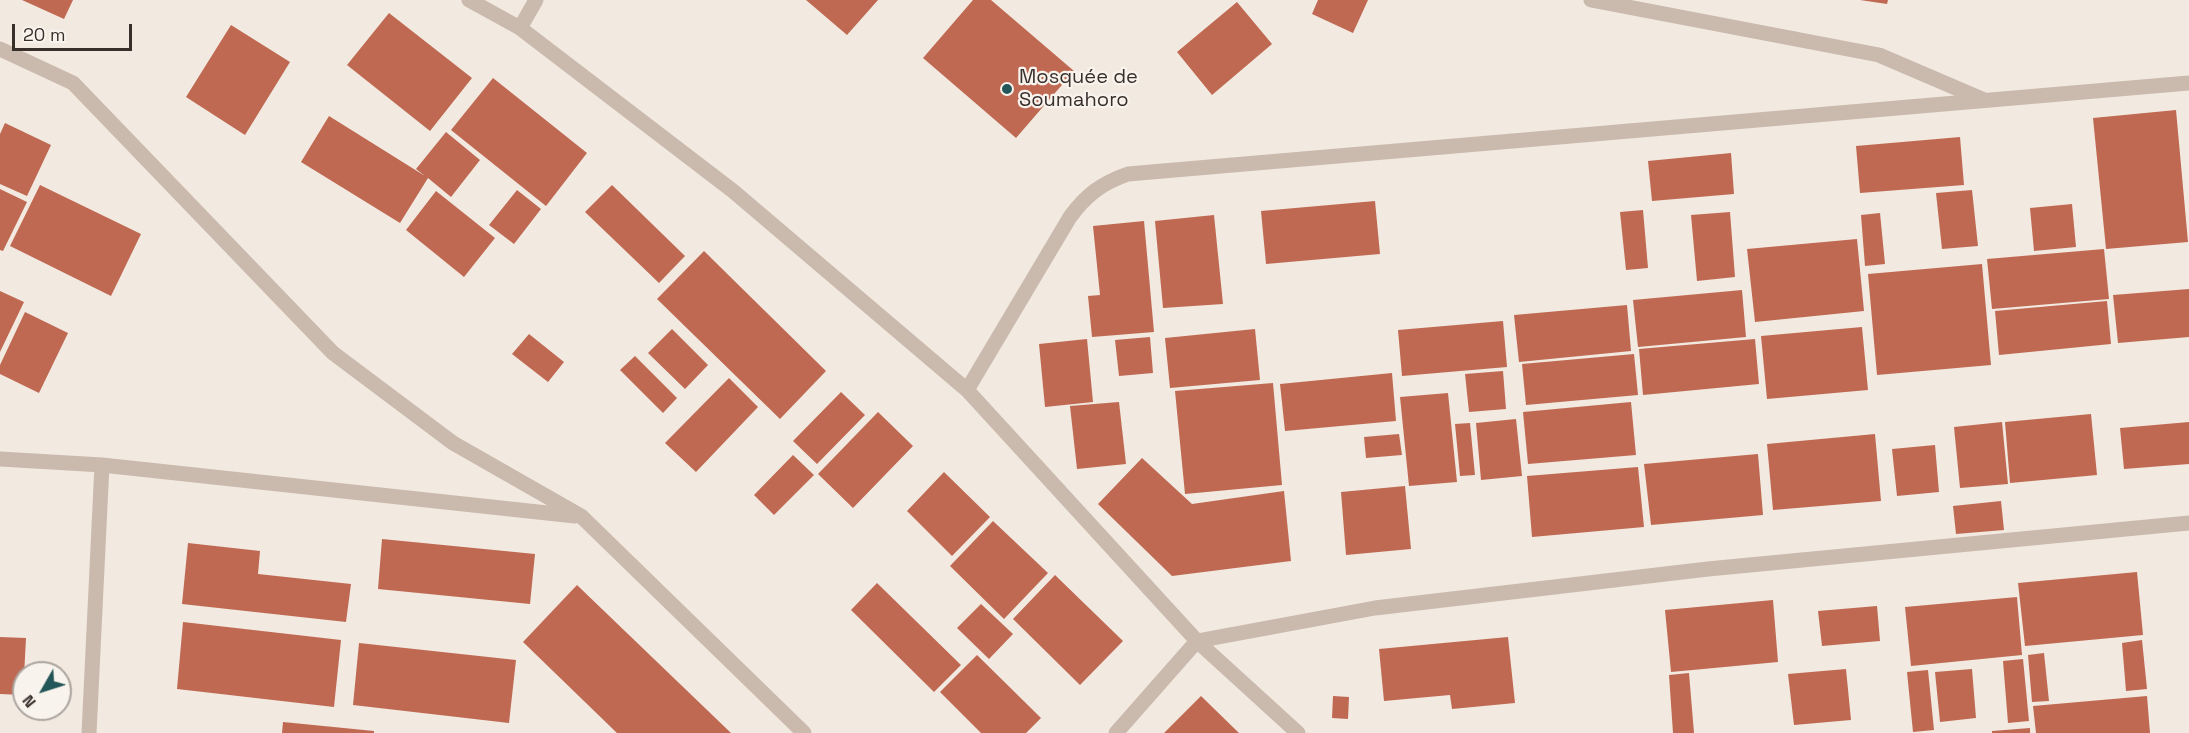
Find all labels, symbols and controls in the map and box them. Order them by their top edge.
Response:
scale bar [15,12,135,50]
text: 20 m [23,23,66,46]
place label: Mosquée de Soumahoro [1019,66,1138,113]
marker: Mosquée de Soumahoro [1000,82,1014,96]
north arrow [12,661,72,721]
text: N [18,691,41,712]

